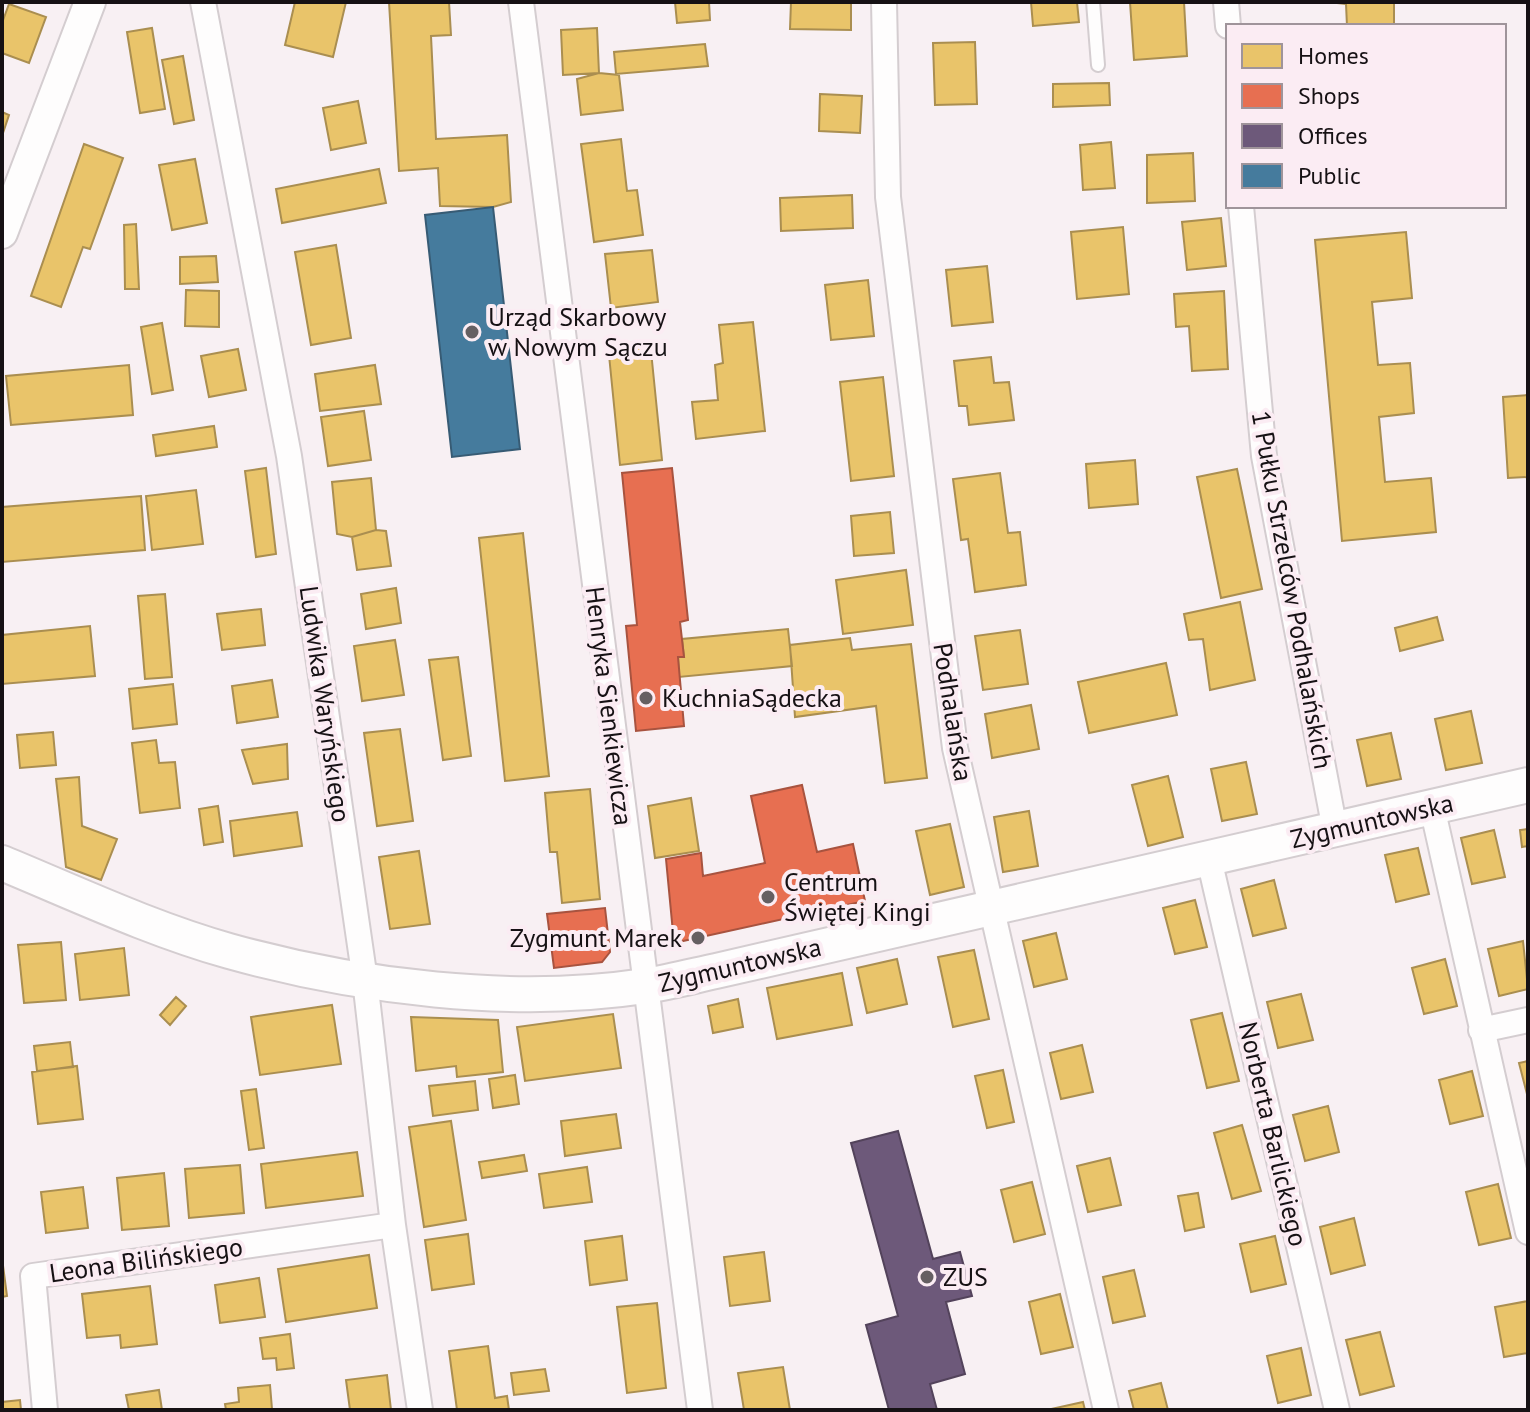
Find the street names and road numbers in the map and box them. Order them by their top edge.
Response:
street label: 1 Pułku Strzelców Podhalańskich [1245,408,1340,772]
street label: Ludwika Waryńskiego [293,584,358,824]
street label: Henryka Sienkiewicza [578,585,641,827]
street label: Podhalańska [926,640,981,783]
street label: Zygmuntowska [1287,786,1457,855]
street label: Zygmuntowska [655,930,825,999]
street label: Norberta Barlickiego [1232,1018,1315,1249]
street label: Leona Bilińskiego [47,1230,245,1289]

